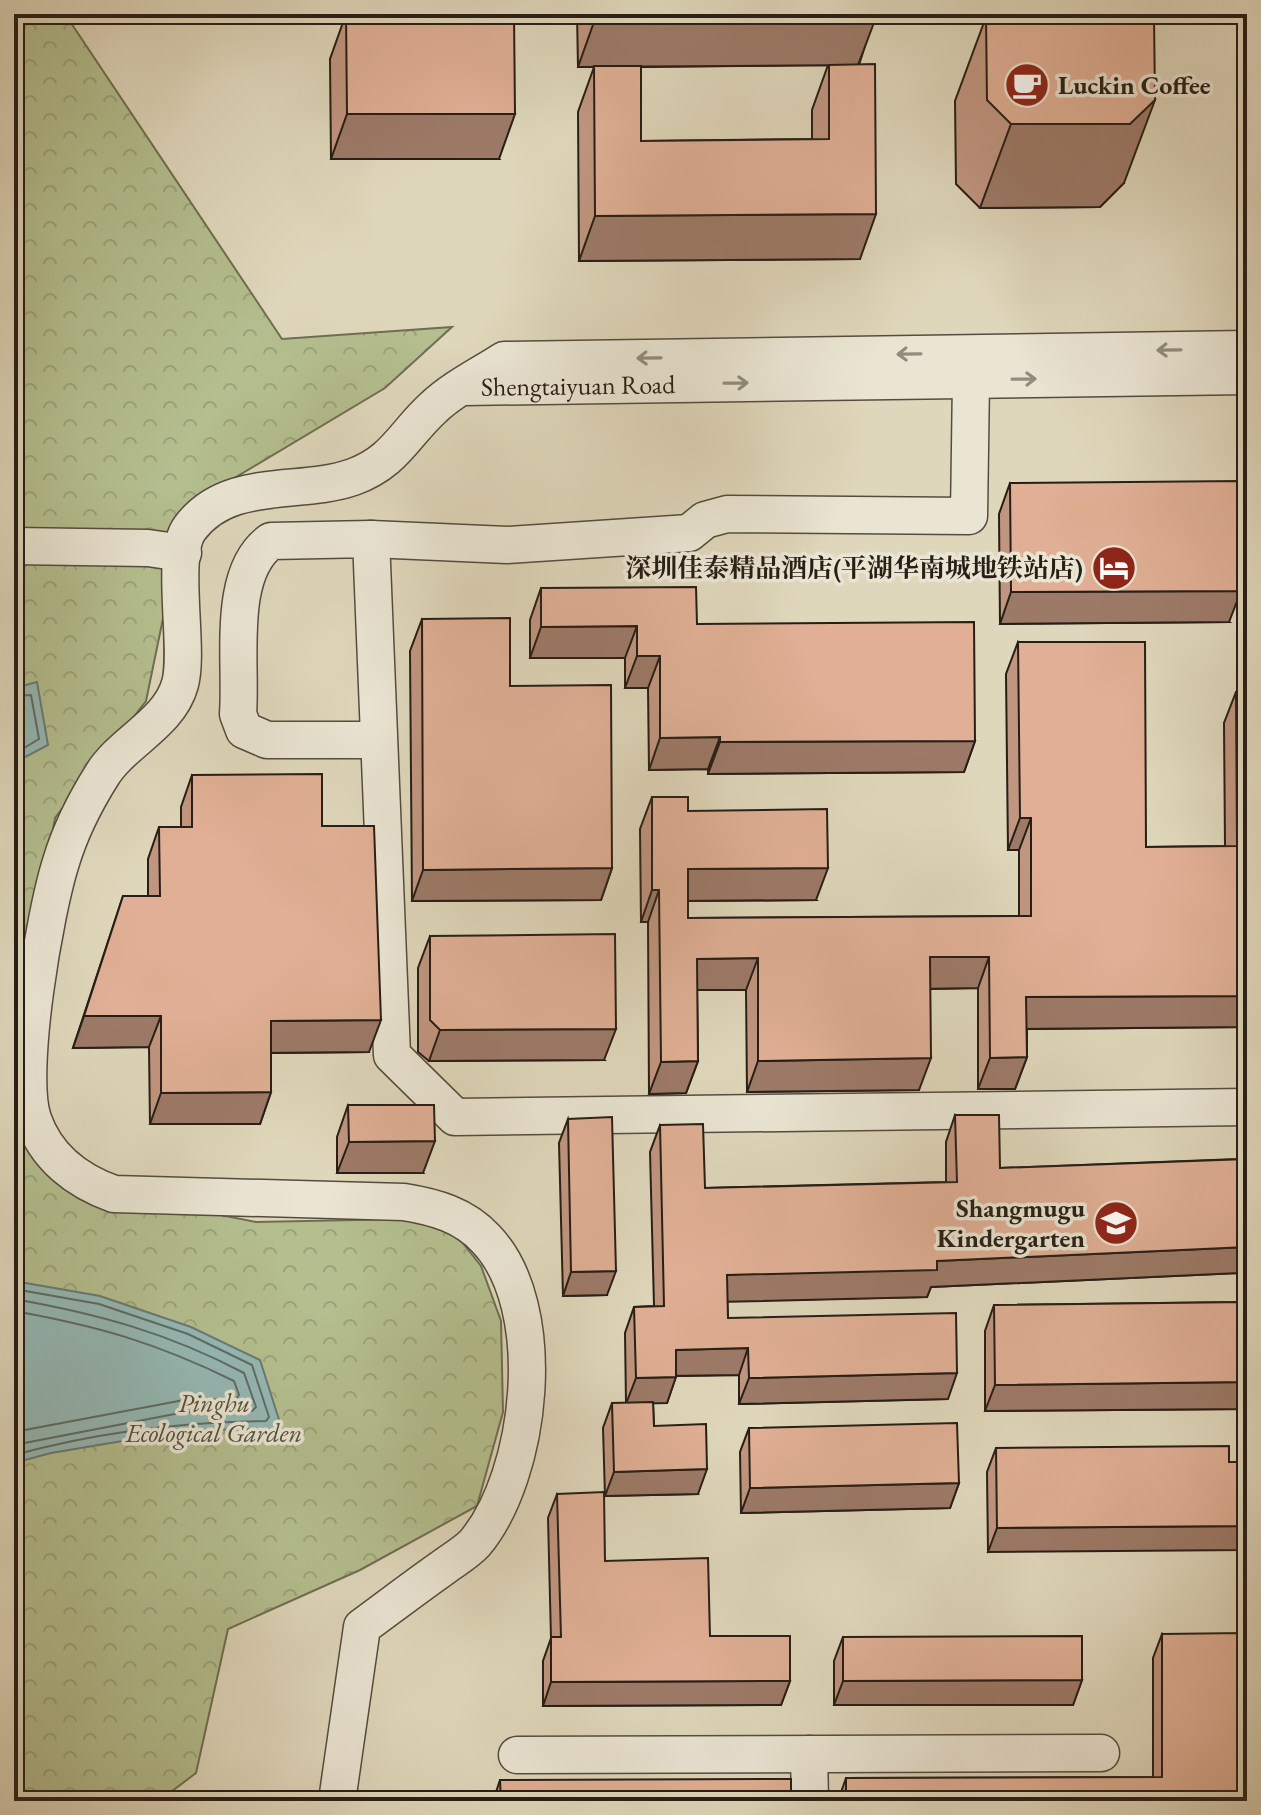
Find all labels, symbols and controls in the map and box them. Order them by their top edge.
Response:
cafe icon: Luckin Coffee [1003,61,1051,109]
place label: Luckin Coffee [1058,68,1211,102]
one-way arrow [1156,342,1183,358]
one-way arrow [896,346,923,362]
one-way arrow [636,350,663,365]
street label: Shengtaiyuan Road [481,367,676,404]
one-way arrow [1010,371,1037,387]
one-way arrow [722,375,749,390]
hotel icon: 深圳佳泰精品酒店(平湖华南城地铁站店) [1090,544,1138,592]
place label: 深圳佳泰精品酒店(平湖华南城地铁站店) [625,551,1083,585]
place label: Shangmugu Kindergarten [937,1191,1086,1255]
school or university icon: Shangmugu Kindergarten [1092,1199,1140,1247]
park label: Pinghu Ecological Garden [125,1386,302,1450]

